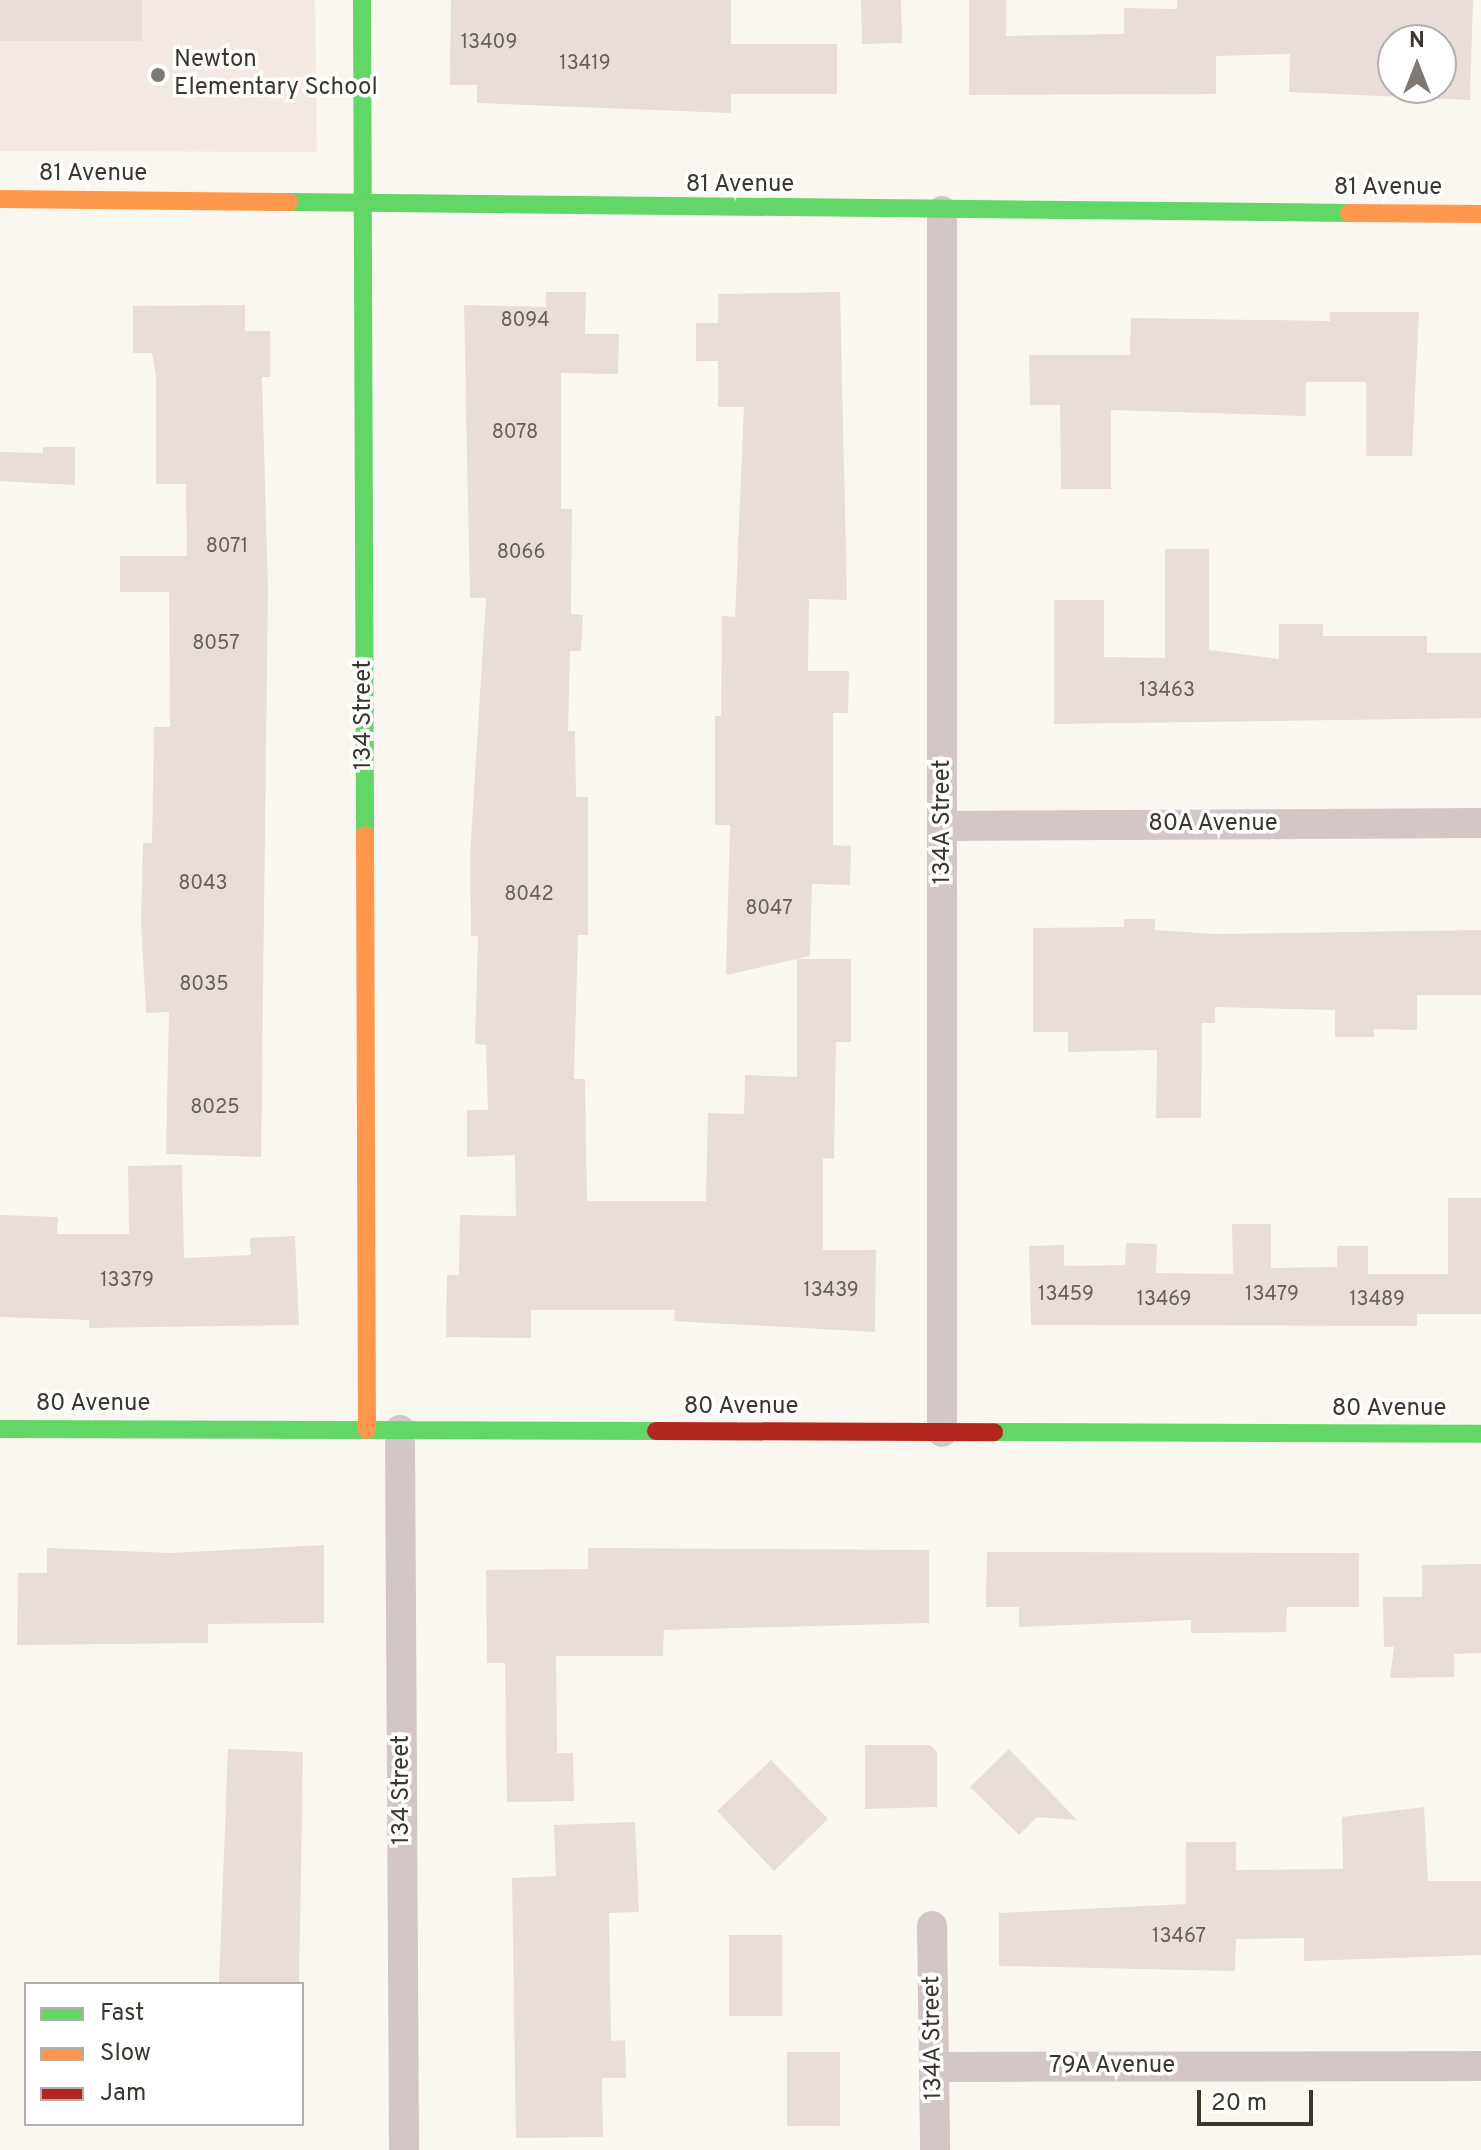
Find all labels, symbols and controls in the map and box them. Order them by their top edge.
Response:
north arrow [1377,24,1457,104]
text: N [1409,28,1425,55]
house number: 13409 [461,31,517,55]
place label: Newton Elementary School [174,47,378,103]
house number: 13419 [559,52,611,76]
marker: Newton Elementary School [149,66,167,84]
street label: 81 Avenue [38,161,148,189]
street label: 81 Avenue [685,172,795,200]
street label: 81 Avenue [1333,175,1443,203]
house number: 8094 [500,309,550,333]
house number: 8078 [492,421,538,445]
house number: 8071 [206,535,248,559]
house number: 8066 [497,541,545,565]
house number: 8057 [192,632,240,656]
street label: 134 Street [351,660,379,770]
house number: 13463 [1139,679,1195,703]
street label: 134A Street [930,759,958,885]
street label: 80A Avenue [1147,811,1279,839]
house number: 8043 [178,872,228,896]
house number: 8042 [504,883,554,907]
house number: 8047 [745,897,793,921]
house number: 8035 [179,973,229,997]
house number: 8025 [190,1096,240,1120]
house number: 13379 [100,1269,154,1293]
house number: 13439 [803,1279,859,1303]
house number: 13459 [1038,1283,1094,1307]
house number: 13479 [1245,1283,1299,1307]
house number: 13469 [1136,1288,1192,1312]
house number: 13489 [1349,1288,1405,1312]
street label: 80 Avenue [35,1391,151,1419]
street label: 80 Avenue [683,1394,799,1422]
street label: 80 Avenue [1331,1396,1447,1424]
street label: 134 Street [389,1735,417,1845]
house number: 13467 [1152,1925,1206,1949]
street label: 134A Street [919,1975,949,2101]
legend [24,1982,304,2126]
text: Fast [100,1999,144,2029]
text: Slow [100,2039,151,2069]
street label: 79A Avenue [1048,2053,1176,2081]
scale bar [1201,2074,1317,2124]
text: Jam [100,2079,146,2109]
text: 20 m [1211,2089,1267,2119]

